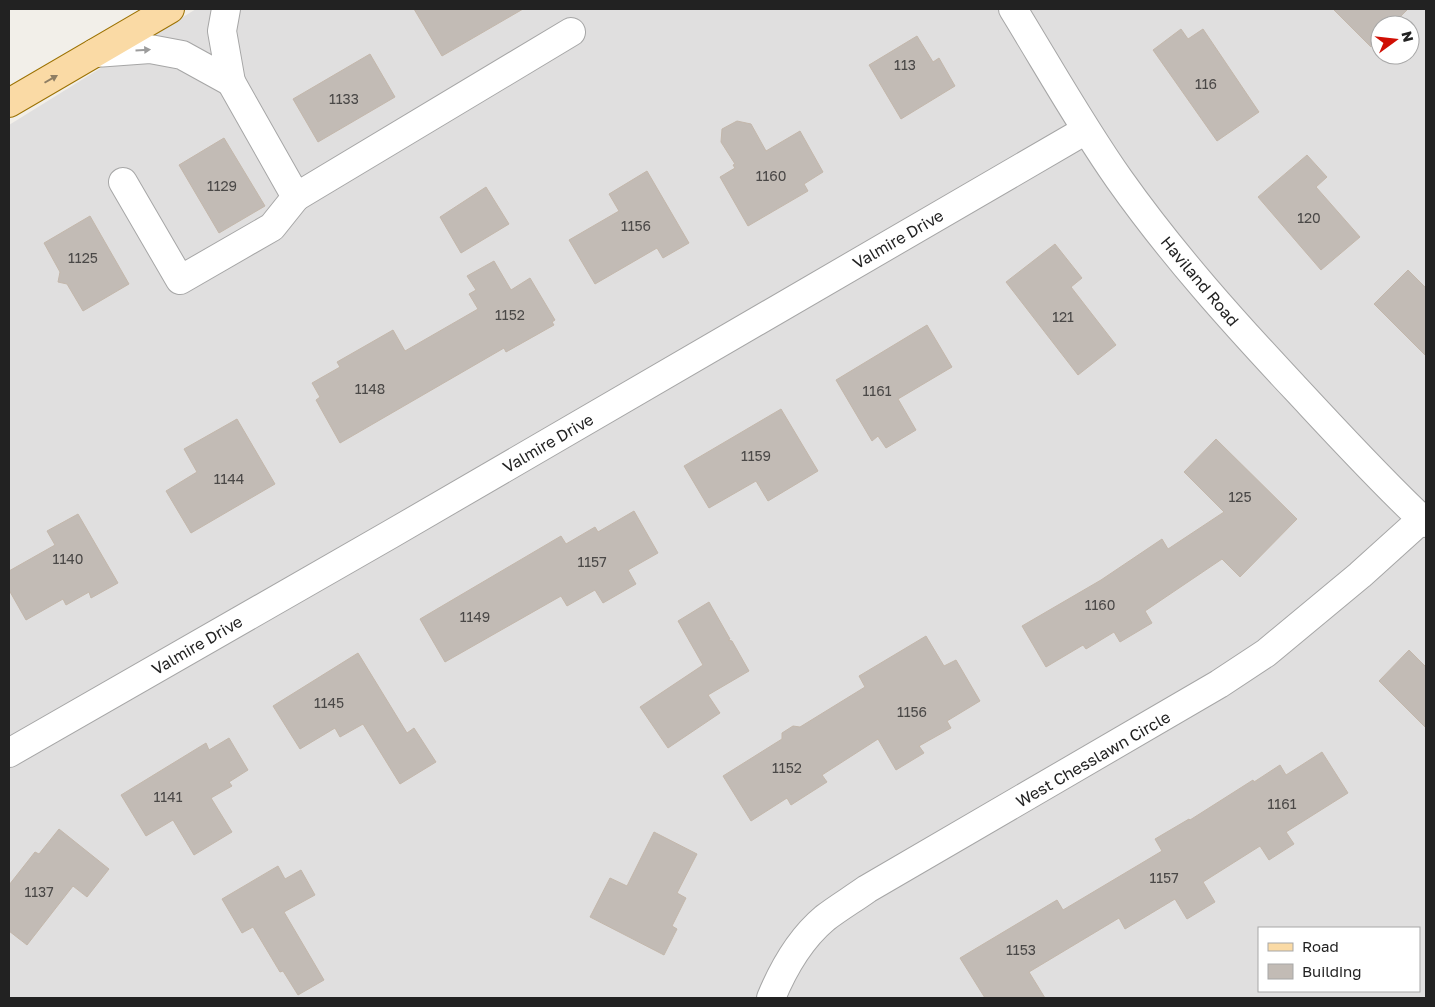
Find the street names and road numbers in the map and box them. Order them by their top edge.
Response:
street label: Valmire Drive [849,205,947,273]
street label: Haviland Road [1157,232,1243,330]
street label: Valmire Drive [499,409,597,477]
street label: Valmire Drive [148,611,246,679]
street label: West Chesslawn Circle [1012,707,1174,811]

